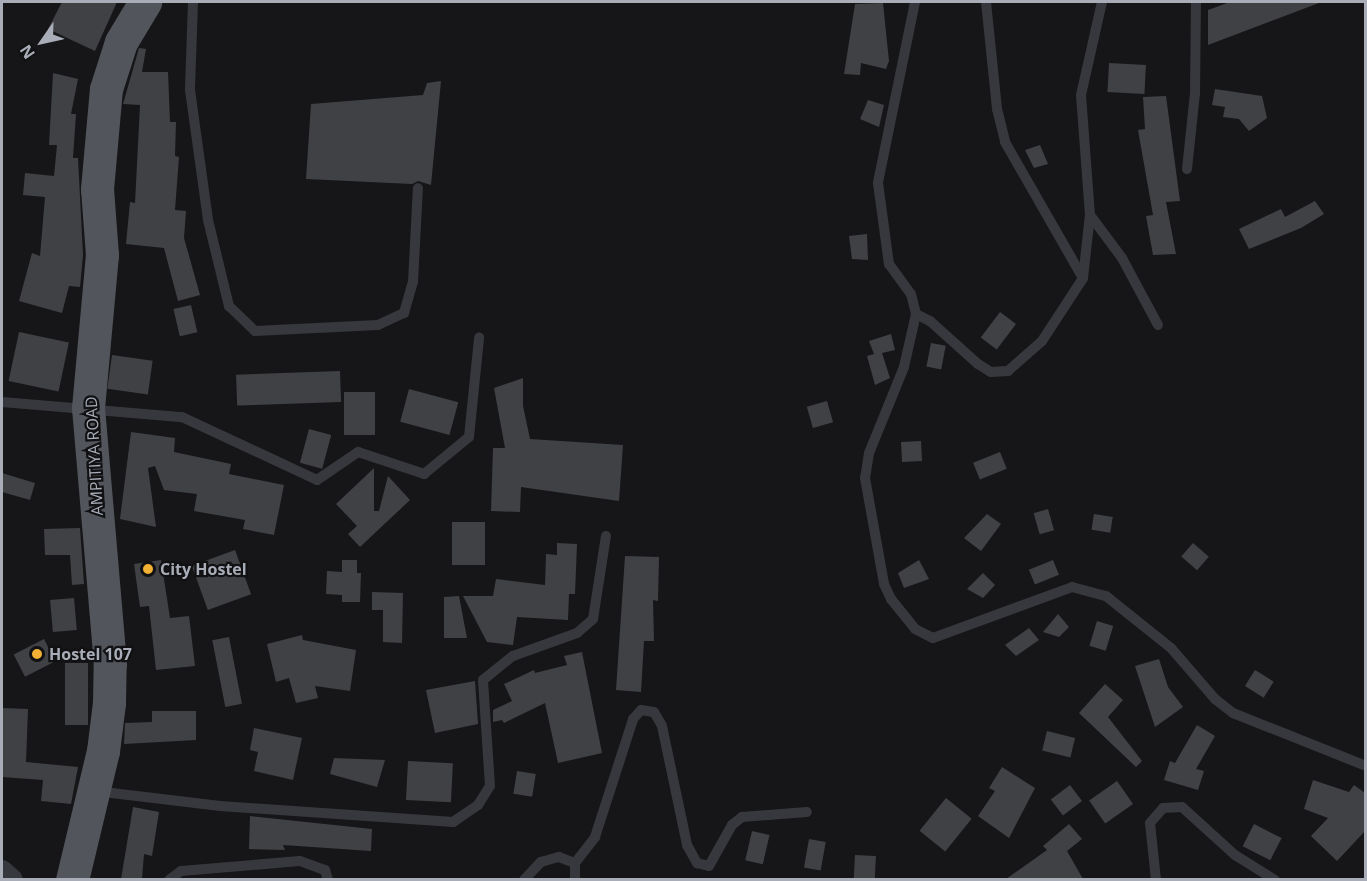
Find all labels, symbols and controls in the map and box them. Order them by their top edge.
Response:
north arrow [12,12,72,72]
text: N [14,41,40,64]
street label: AMPITIYA ROAD [81,396,107,516]
place label: City Hostel [160,559,247,579]
marker: City Hostel [141,562,155,576]
place label: Hostel 107 [49,644,132,664]
marker: Hostel 107 [30,647,44,661]

